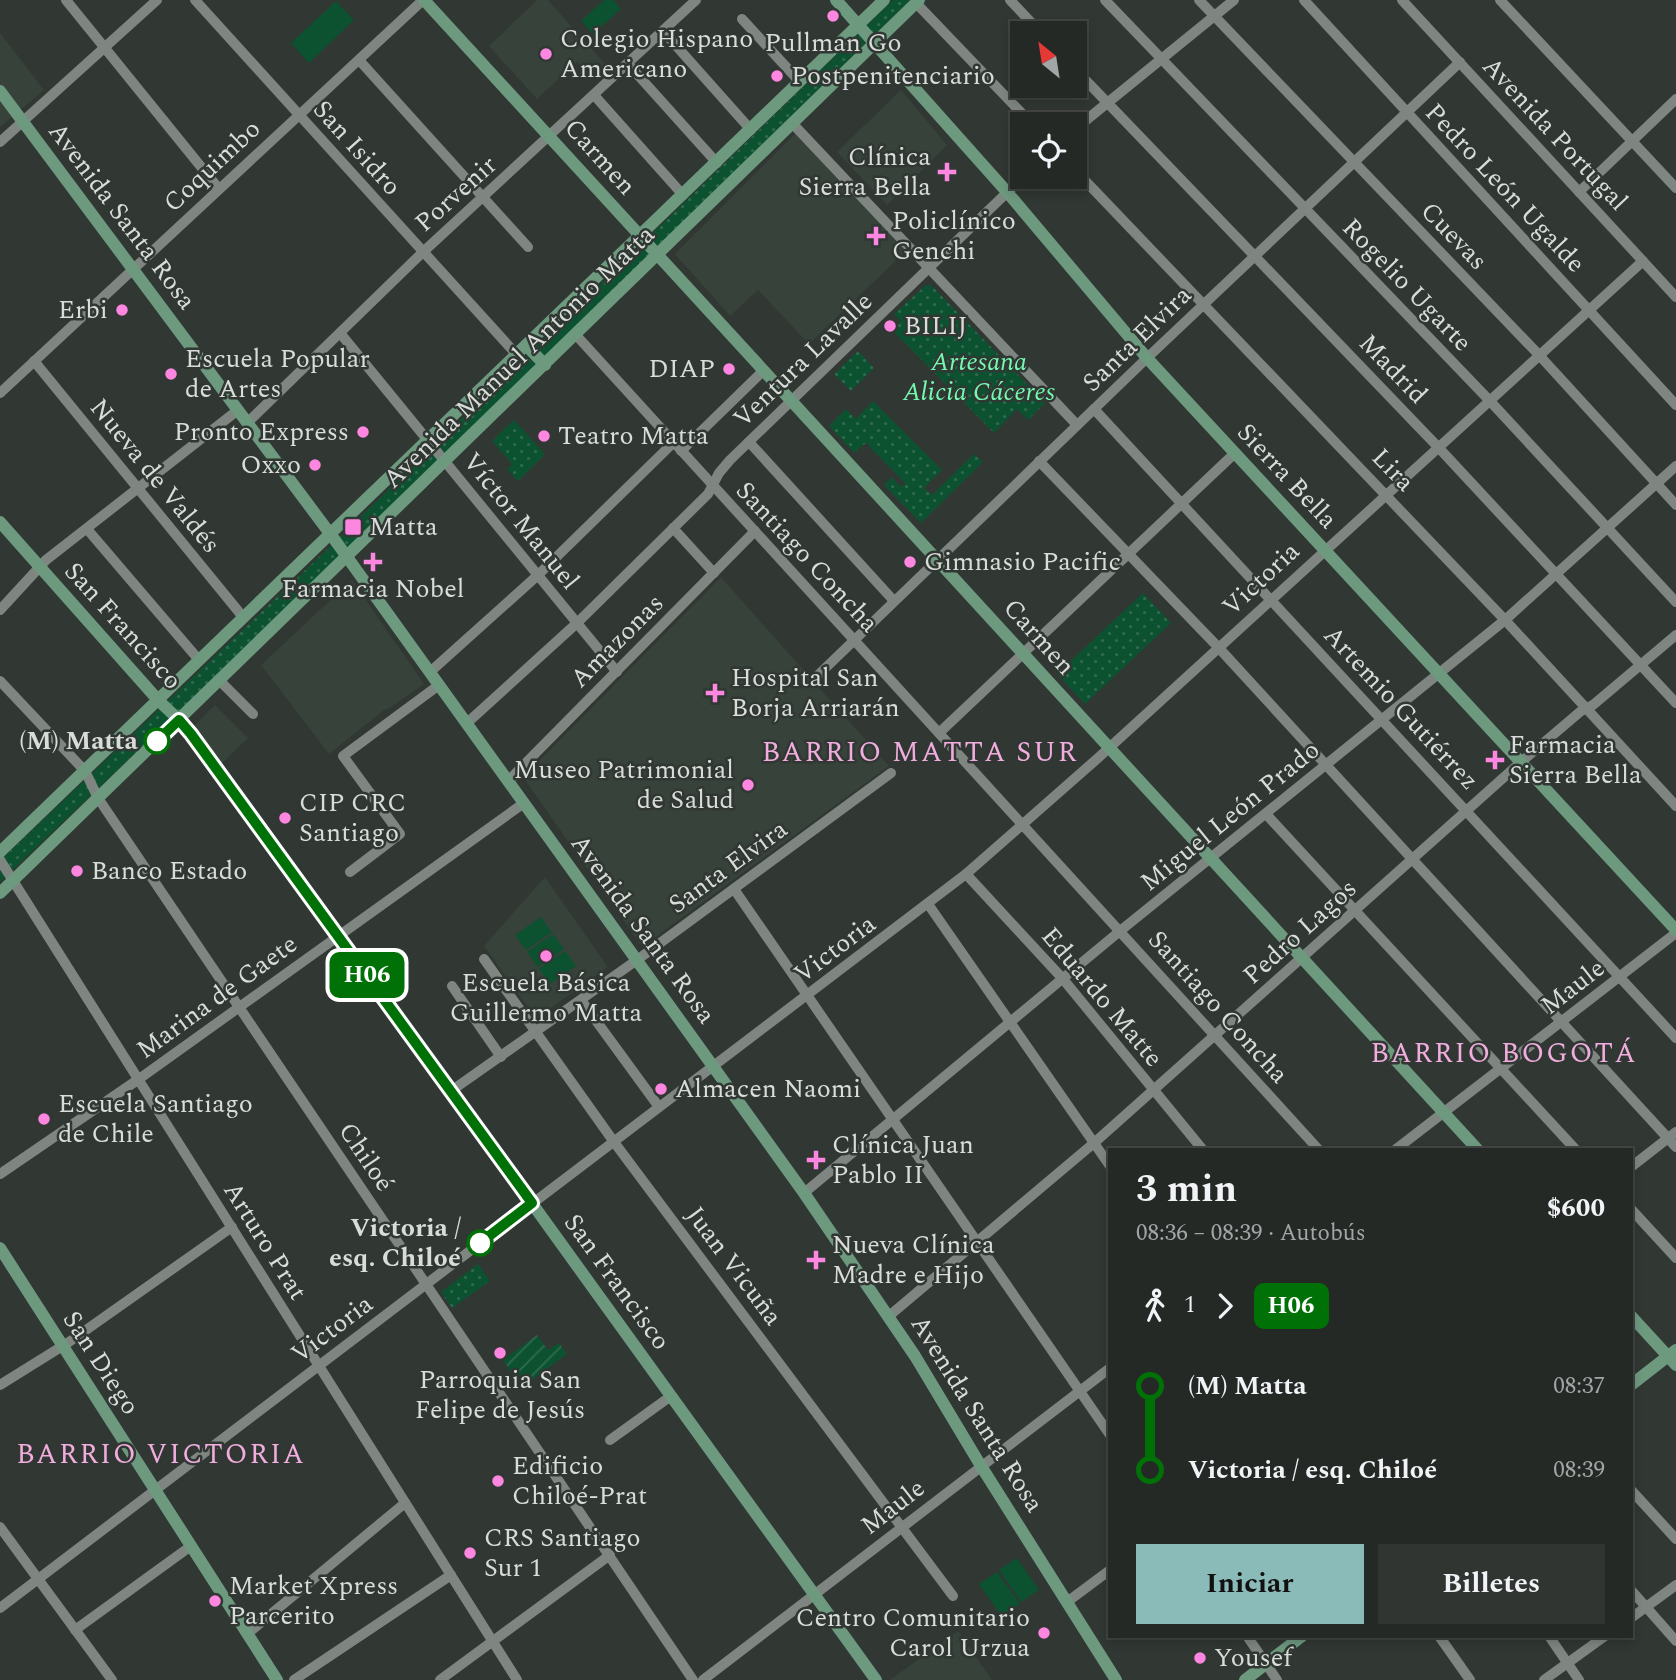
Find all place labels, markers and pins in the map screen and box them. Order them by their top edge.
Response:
marker: Pullman Go [825,8,841,24]
place label: Colegio Hispano Americano [560,19,753,89]
place label: Pullman Go [764,23,902,63]
marker: Colegio Hispano Americano [538,46,554,62]
place label: Postpenitenciario [791,56,995,96]
marker: Postpenitenciario [769,68,785,84]
place label: Clínica Sierra Bella [798,137,931,207]
marker: Clínica Sierra Bella [937,162,957,182]
place label: Policlínico Genchi [892,201,1016,271]
marker: Policlínico Genchi [866,226,886,246]
place label: Erbi [58,290,108,330]
marker: Erbi [114,302,130,318]
place label: BILIJ [904,306,968,346]
marker: BILIJ [882,318,898,334]
place label: Escuela Popular de Artes [185,339,370,409]
place label: DIAP [649,349,715,389]
marker: DIAP [721,361,737,377]
marker: Escuela Popular de Artes [163,366,179,382]
place label: Pronto Express [174,412,349,452]
place label: Teatro Matta [558,416,709,456]
marker: Pronto Express [355,424,371,440]
marker: Teatro Matta [536,428,552,444]
place label: Oxxo [240,445,301,485]
marker: Oxxo [307,457,323,473]
place label: Matta [369,507,438,547]
marker: Matta [343,517,363,537]
place label: Gimnasio Pacific [924,542,1121,582]
marker: Farmacia Nobel [365,554,381,570]
marker: Gimnasio Pacific [902,554,918,570]
place label: Farmacia Nobel [282,569,464,609]
place label: Hospital San Borja Arriarán [731,658,900,728]
marker: Hospital San Borja Arriarán [705,683,725,703]
place label: (M) Matta [19,721,139,761]
place label: Farmacia Sierra Bella [1509,725,1642,795]
marker: (M) Matta [144,728,170,754]
place label: Museo Patrimonial de Salud [514,750,734,820]
marker: Farmacia Sierra Bella [1487,752,1503,768]
marker: Museo Patrimonial de Salud [740,777,756,793]
place label: CIP CRC Santiago [299,783,406,853]
marker: CIP CRC Santiago [277,810,293,826]
place label: Banco Estado [91,851,247,891]
marker: Banco Estado [69,863,85,879]
marker: Escuela Básica Guillermo Matta [538,948,554,964]
place label: Escuela Básica Guillermo Matta [450,963,643,1033]
place label: Almacen Naomi [675,1069,861,1109]
marker: Almacen Naomi [653,1081,669,1097]
place label: Escuela Santiago de Chile [58,1084,253,1154]
marker: Escuela Santiago de Chile [36,1111,52,1127]
place label: Clínica Juan Pablo II [832,1125,974,1195]
marker: Clínica Juan Pablo II [806,1150,826,1170]
place label: Victoria / esq. Chiloé [329,1208,461,1278]
place label: Nueva Clínica Madre e Hijo [832,1225,995,1295]
marker: Victoria / esq. Chiloé [467,1230,493,1256]
marker: Nueva Clínica Madre e Hijo [806,1250,826,1270]
marker: Parroquia San Felipe de Jesús [492,1345,508,1361]
place label: Parroquia San Felipe de Jesús [415,1360,585,1430]
place label: Edificio Chiloé-Prat [512,1446,647,1516]
marker: Edificio Chiloé-Prat [490,1473,506,1489]
place label: CRS Santiago Sur 1 [484,1518,640,1588]
marker: CRS Santiago Sur 1 [462,1545,478,1561]
place label: Market Xpress Parcerito [229,1566,398,1636]
marker: Market Xpress Parcerito [207,1593,223,1609]
place label: Centro Comunitario Carol Urzua [796,1598,1030,1668]
marker: Centro Comunitario Carol Urzua [1036,1625,1052,1641]
place label: Yousef [1214,1638,1294,1678]
marker: Yousef [1192,1650,1208,1666]

